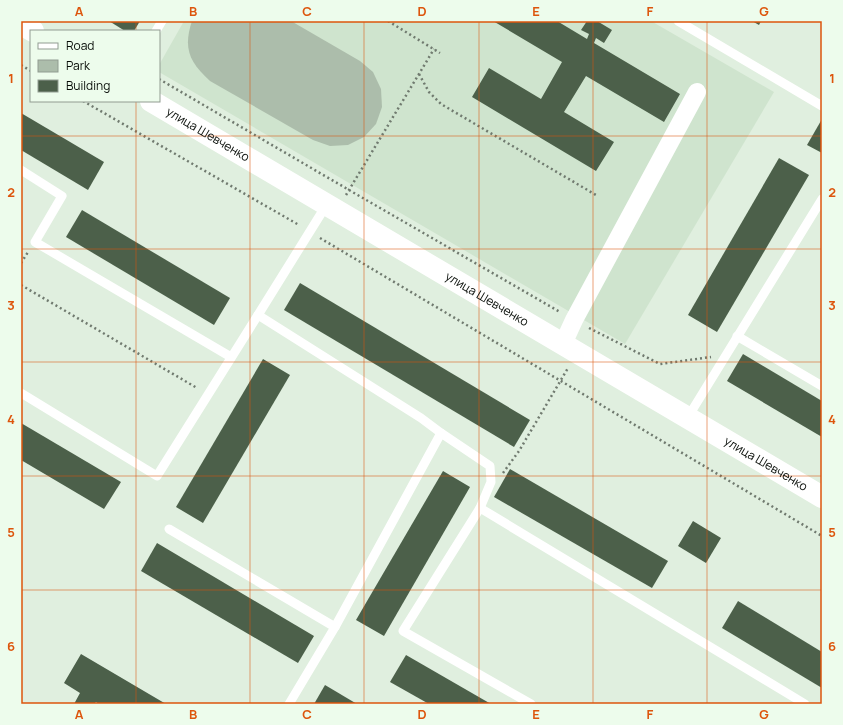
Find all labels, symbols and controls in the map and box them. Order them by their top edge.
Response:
text: A [75,2,84,20]
text: B [189,2,197,20]
text: C [302,2,312,20]
text: D [417,2,427,20]
text: E [532,2,540,20]
text: F [647,2,654,20]
text: G [759,2,769,20]
legend [30,30,160,102]
text: Road [66,37,94,54]
text: Park [66,57,91,74]
text: 1 [8,69,14,87]
text: 1 [829,69,835,87]
text: Building [66,77,110,94]
street label: улица Шевченко [163,103,253,165]
text: 2 [7,183,15,201]
text: 2 [828,183,836,201]
street label: улица Шевченко [442,268,532,330]
text: 3 [7,296,15,314]
text: 3 [828,296,836,314]
text: 4 [7,410,15,428]
text: 4 [828,410,836,428]
street label: улица Шевченко [721,432,811,495]
text: 5 [7,523,15,541]
text: 5 [828,523,836,541]
text: 6 [7,637,15,655]
text: 6 [828,637,836,655]
text: A [75,705,84,723]
text: B [189,705,197,723]
text: C [302,705,312,723]
text: D [417,705,427,723]
text: E [532,705,540,723]
text: F [647,705,654,723]
text: G [759,705,769,723]

